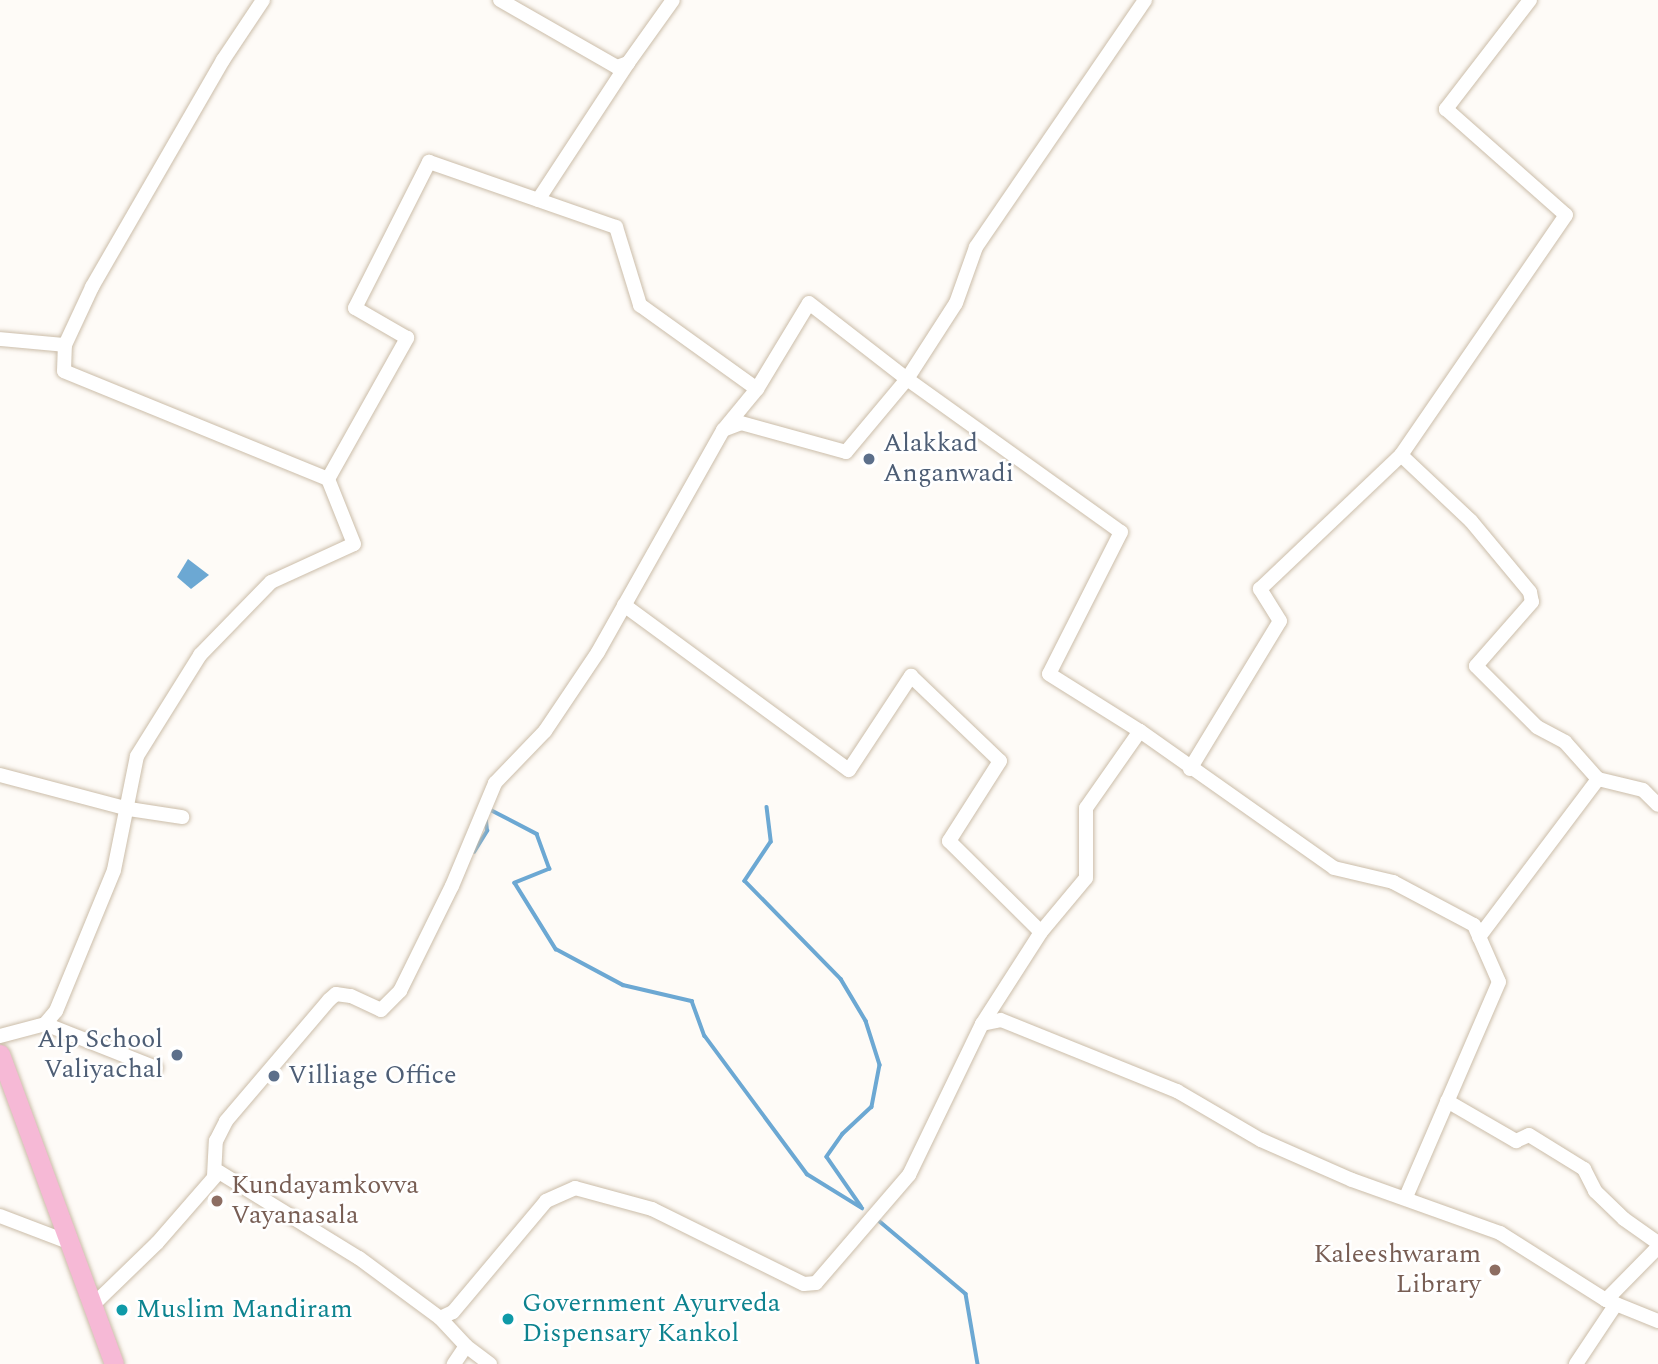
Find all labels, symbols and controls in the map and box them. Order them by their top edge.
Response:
place label: Alakkad Anganwadi [883,428,1014,490]
marker: Alakkad Anganwadi [861,451,877,467]
place label: Alp School Valiyachal [37,1024,163,1086]
marker: Alp School Valiyachal [169,1047,185,1063]
place label: Villiage Office [288,1060,457,1092]
marker: Villiage Office [266,1068,282,1084]
place label: Kundayamkovva Vayanasala [231,1170,419,1232]
marker: Kundayamkovva Vayanasala [209,1193,225,1209]
place label: Kaleeshwaram Library [1313,1239,1481,1300]
marker: Kaleeshwaram Library [1487,1262,1503,1278]
place label: Government Ayurveda Dispensary Kankol [522,1288,780,1350]
place label: Muslim Mandiram [136,1294,353,1326]
marker: Muslim Mandiram [114,1302,130,1318]
marker: Government Ayurveda Dispensary Kankol [500,1311,516,1327]

